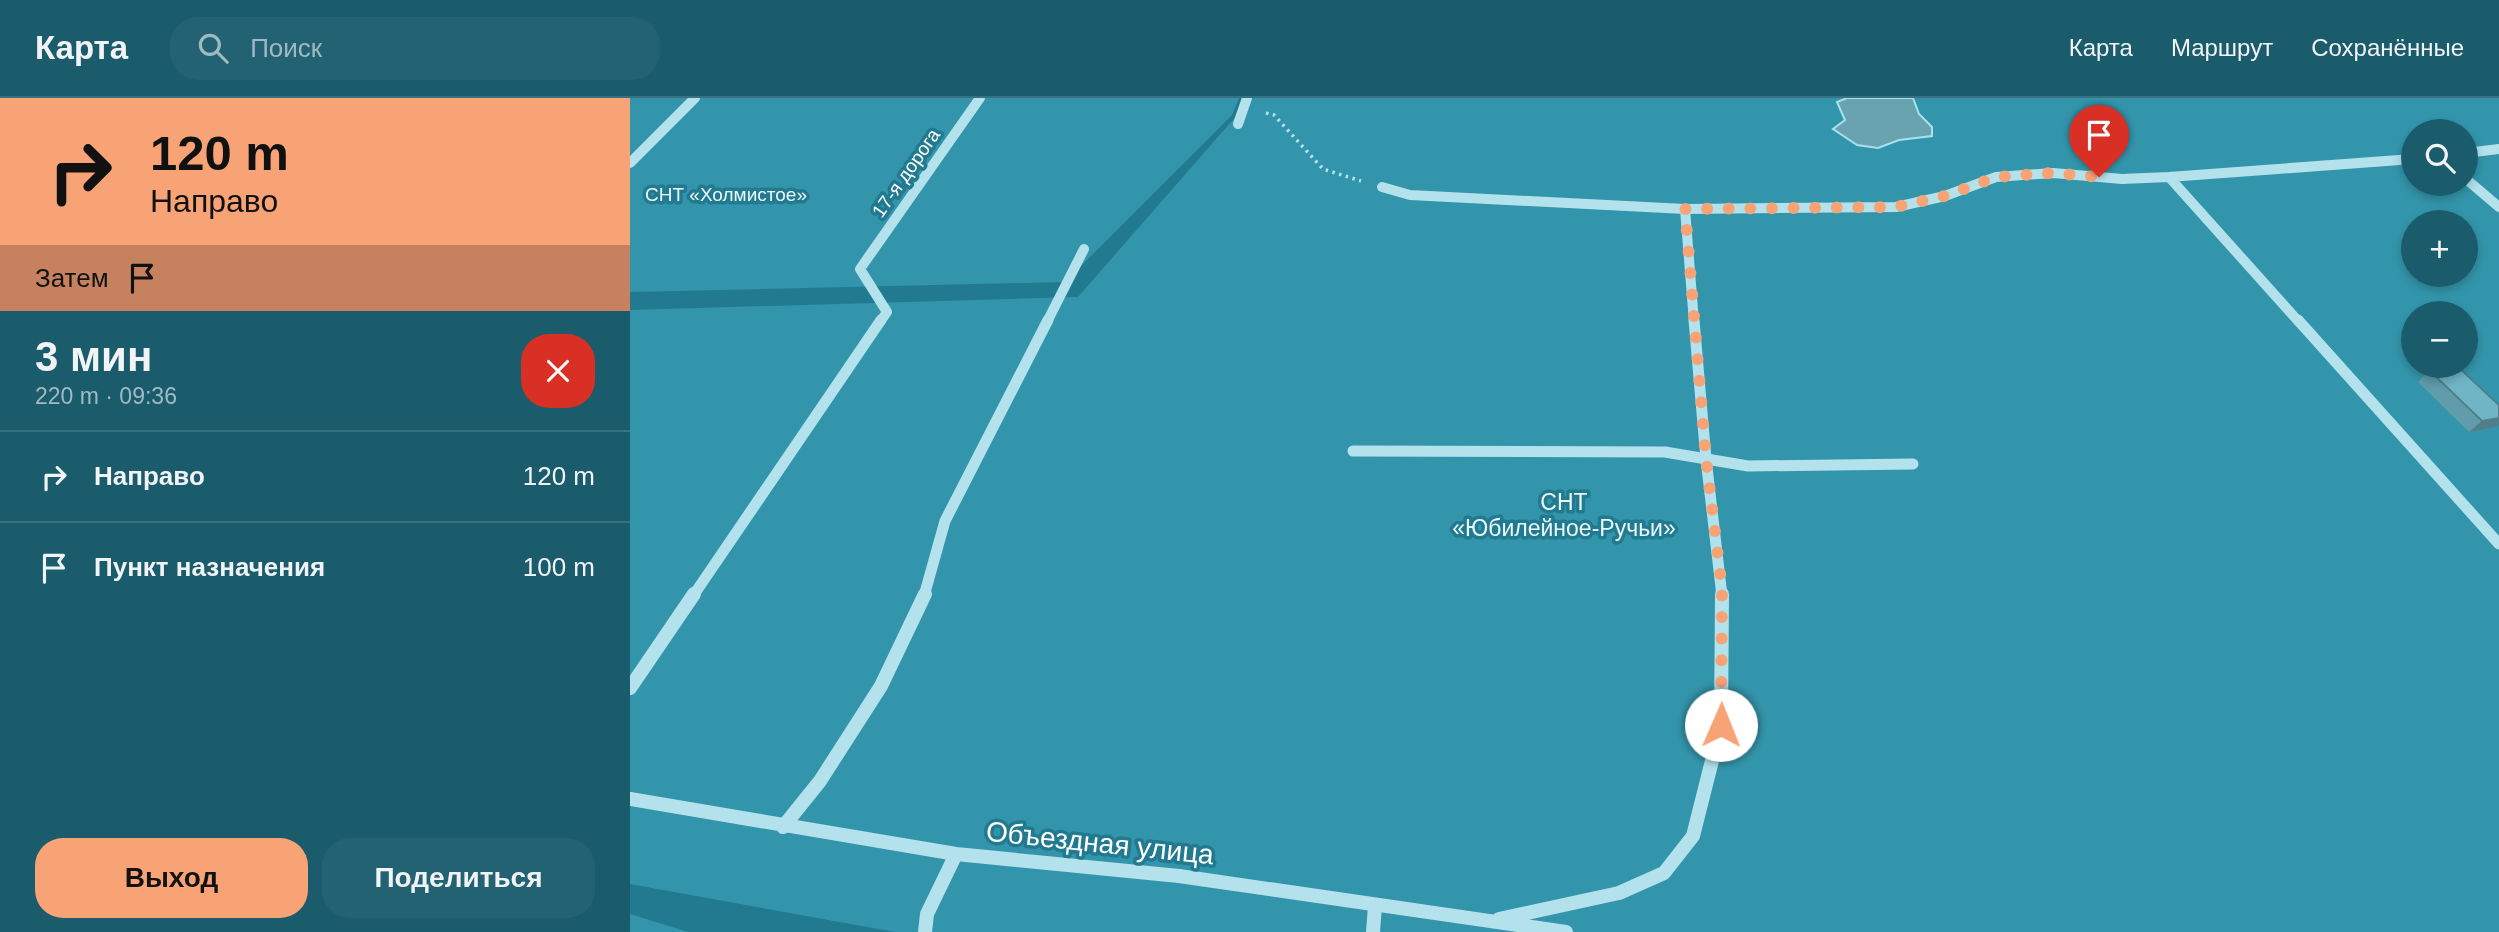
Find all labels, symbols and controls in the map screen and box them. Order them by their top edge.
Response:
search box [170,17,660,80]
text: Карта [35,29,128,66]
icon: search [194,29,232,67]
text: Поиск [250,33,322,63]
text: Карта [2069,34,2133,61]
text: Маршрут [2171,34,2273,61]
text: Сохранённые [2311,34,2464,61]
pin [2069,105,2129,177]
icon: arrive [2080,116,2118,154]
map controls [2401,119,2478,378]
button: search [2401,119,2478,196]
street label: 17-я дорога [868,124,944,221]
icon: right [35,126,126,217]
text: 120 m [150,126,289,180]
text: Направо [150,183,278,219]
park label: СНТ «Холмистое» [645,184,807,205]
button: + [2401,210,2478,287]
icon: arrive [123,259,161,297]
text: Затем [35,263,109,293]
button: − [2401,301,2478,378]
text: 3 мин [35,333,152,380]
button: close [521,334,595,408]
text: 220 m · 09:36 [35,383,177,409]
icon: right [35,458,73,496]
text: Направо [94,461,205,491]
text: 120 m [523,461,595,491]
park label: СНТ «Юбилейное-Ручьи» [1452,489,1676,541]
icon: arrive [35,549,73,587]
text: Пункт назначения [94,552,325,582]
text: 100 m [523,552,595,582]
position arrow [1684,688,1758,762]
street label: Объездная улица [985,816,1216,870]
button: Выход [35,838,308,918]
button: Поделиться [322,838,595,918]

